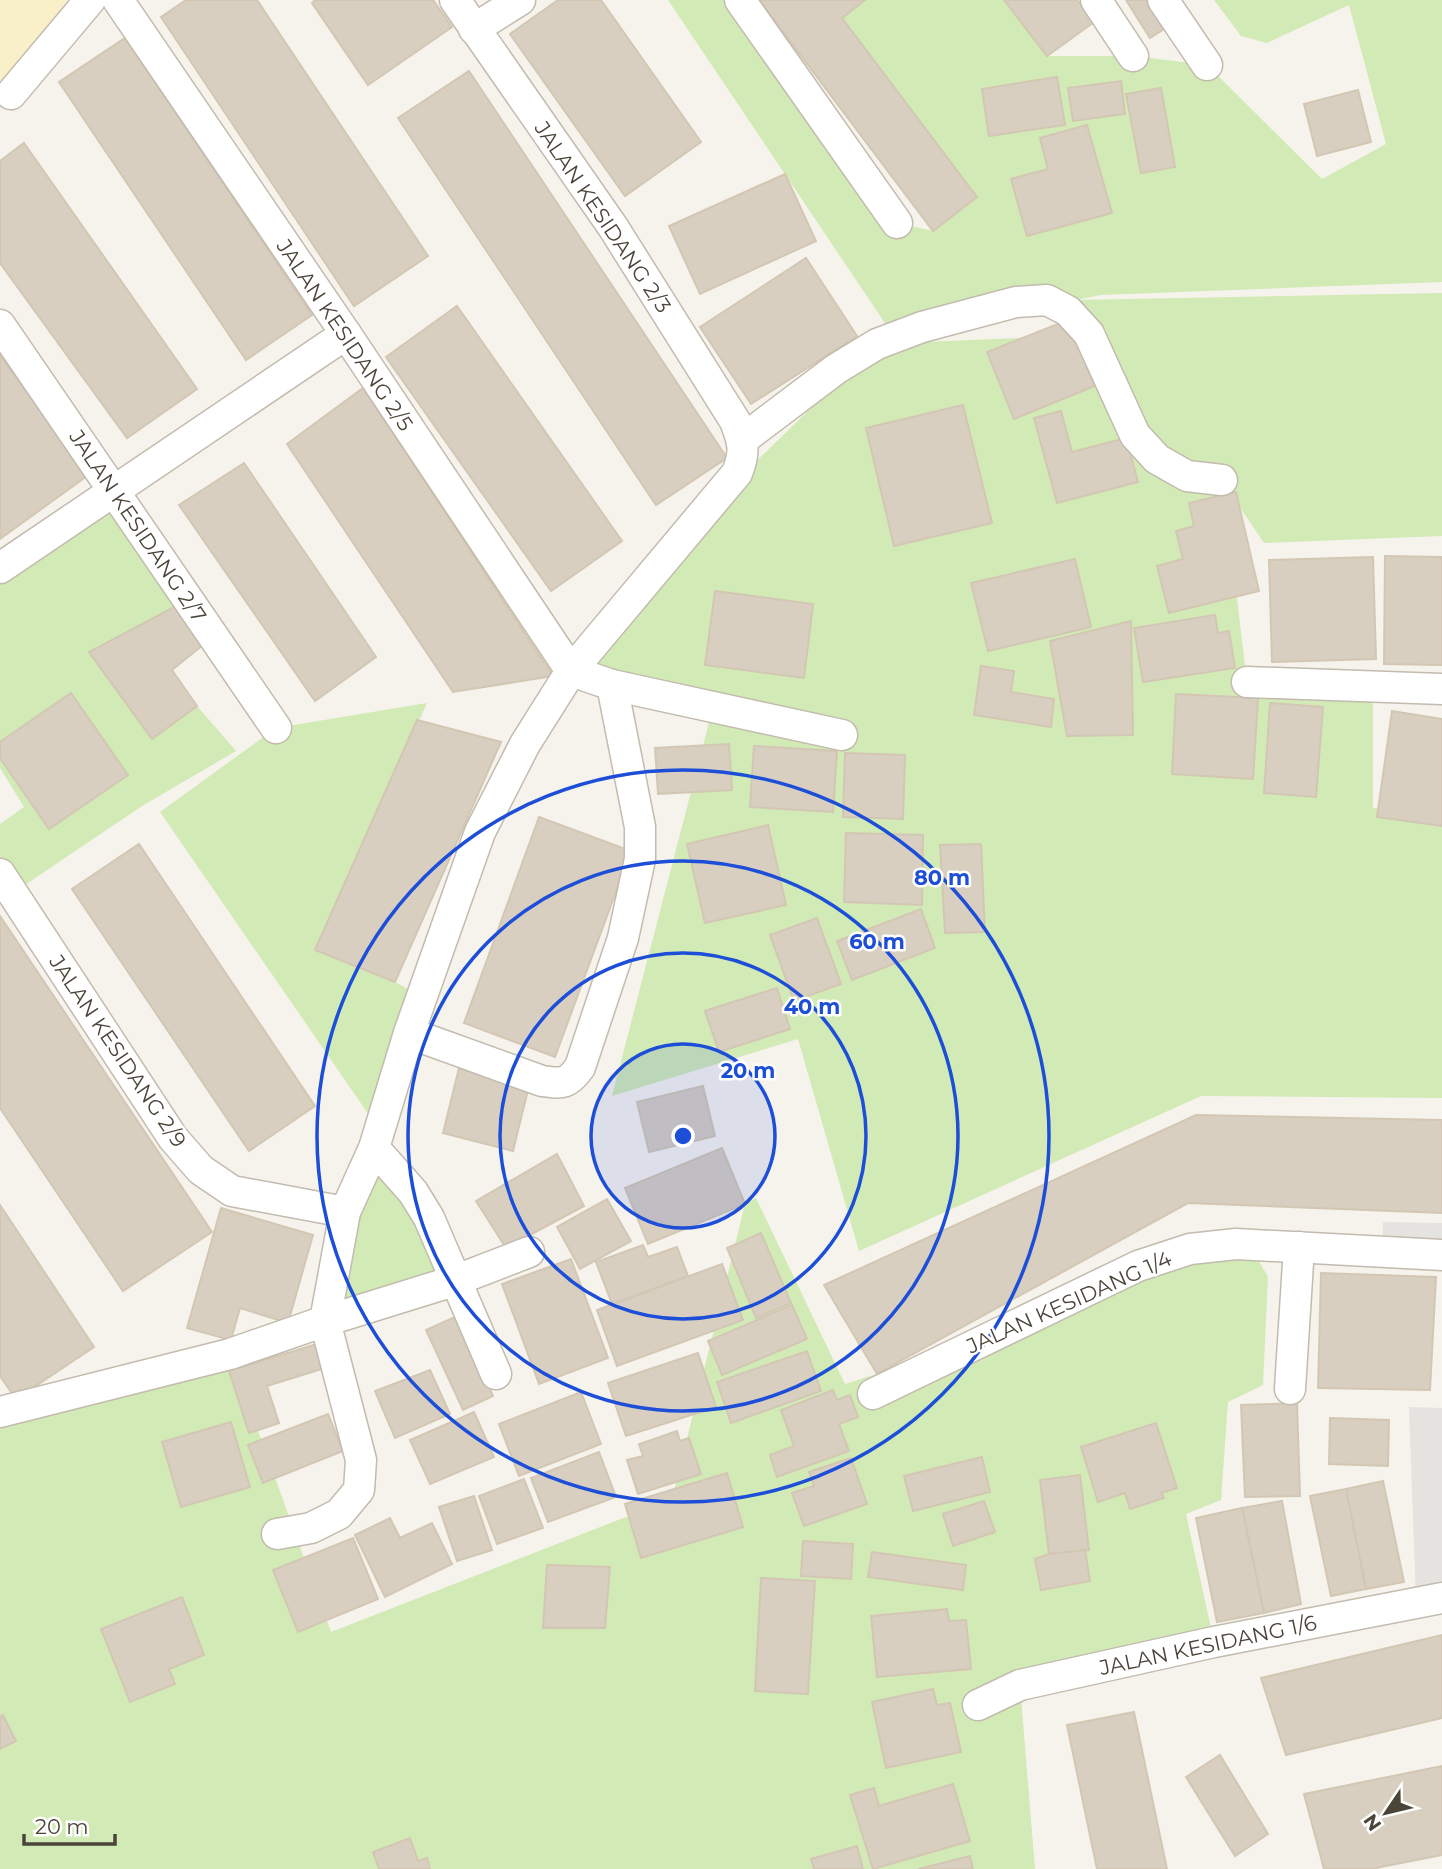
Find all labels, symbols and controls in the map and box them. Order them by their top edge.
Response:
street label: JALAN KESIDANG 2/3 [529,116,676,317]
street label: JALAN KESIDANG 2/5 [271,234,418,436]
street label: JALAN KESIDANG 2/7 [64,424,212,627]
text: 80 m [914,865,970,890]
text: 60 m [849,929,905,954]
street label: JALAN KESIDANG 2/9 [44,949,192,1152]
text: 40 m [784,994,840,1019]
text: 20 m [721,1058,775,1083]
centre of rings [671,1124,695,1148]
street label: JALAN KESIDANG 1/4 [962,1245,1175,1359]
street label: JALAN KESIDANG 1/6 [1096,1610,1319,1680]
north arrow [1351,1778,1421,1848]
scale bar [24,1802,116,1846]
text: N [1359,1810,1386,1835]
text: 20 m [35,1814,89,1839]

